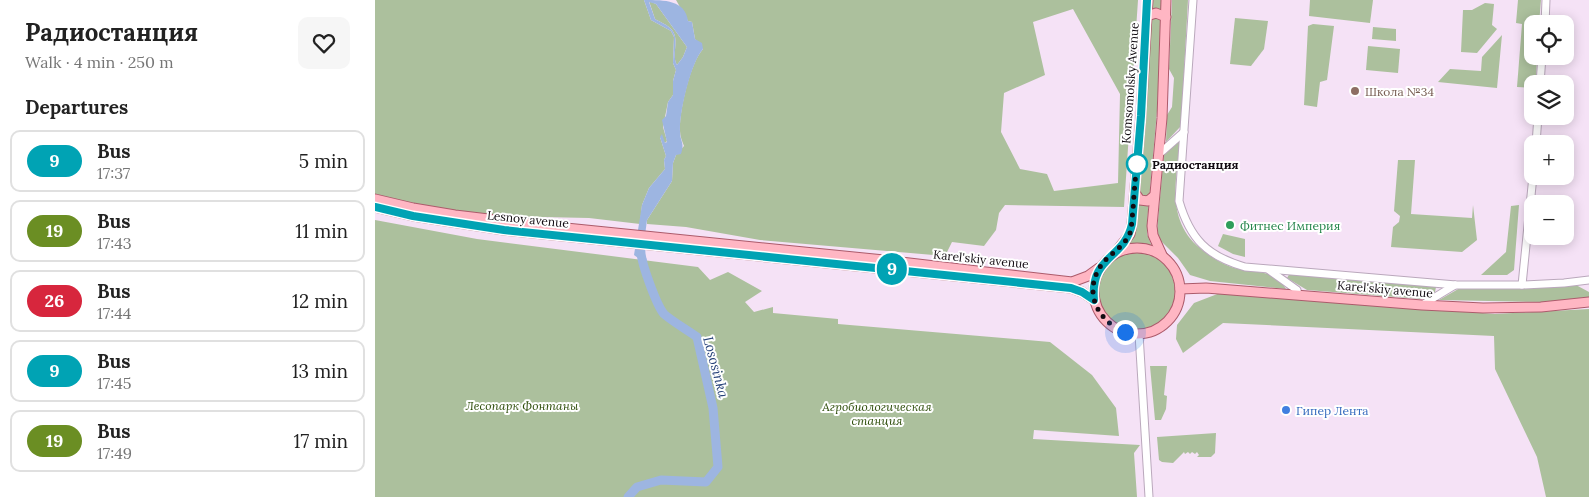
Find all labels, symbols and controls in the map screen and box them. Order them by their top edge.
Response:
map controls [1524,15,1574,245]
button: locate [1524,15,1574,65]
text: Радиостанция [25,17,198,48]
button: heart [298,17,350,69]
street label: Komsomolsky Avenue [1118,21,1142,144]
text: Walk · 4 min · 250 m [25,52,173,72]
button: layers [1524,75,1574,125]
place label: Школа №34 [1365,84,1434,99]
marker: Школа №34 [1349,85,1361,97]
text: Departures [25,95,128,119]
button: + [1524,135,1574,185]
text: Bus [97,139,130,163]
text: 9 [49,149,60,172]
text: 5 min [299,149,348,173]
marker: Радиостанция [1126,153,1148,175]
place label: Радиостанция [1152,157,1239,172]
text: 17:37 [97,163,130,183]
button: − [1524,195,1574,245]
street label: Lesnoy avenue [486,207,570,231]
text: Bus [97,209,130,233]
place label: Фитнес Империя [1240,218,1340,233]
text: 19 [46,219,63,242]
text: 11 min [295,219,348,243]
marker: Фитнес Империя [1224,219,1236,231]
text: 17:43 [97,233,132,253]
street label: Karel'skiy avenue [932,247,1030,272]
line badge: 9 [876,253,908,285]
text: 9 [887,257,897,280]
street label: Karel'skiy avenue [1336,277,1434,301]
text: Bus [97,279,130,303]
text: 26 [45,289,64,312]
text: 12 min [292,289,348,313]
text: 17:44 [97,303,132,323]
your location [1113,320,1138,345]
water label: Lososinka [699,334,733,400]
text: Bus [97,349,130,373]
text: 9 [49,359,60,382]
text: 13 min [292,359,348,383]
text: 17:45 [97,373,132,393]
park label: Лесопарк Фонтаны [466,398,579,413]
park label: Агробиологическая станция [821,399,932,428]
place label: Гипер Лента [1296,403,1369,418]
marker: Гипер Лента [1280,404,1292,416]
text: Bus [97,419,130,443]
text: 19 [46,429,63,452]
text: 17 min [293,429,348,453]
text: 17:49 [97,443,132,463]

